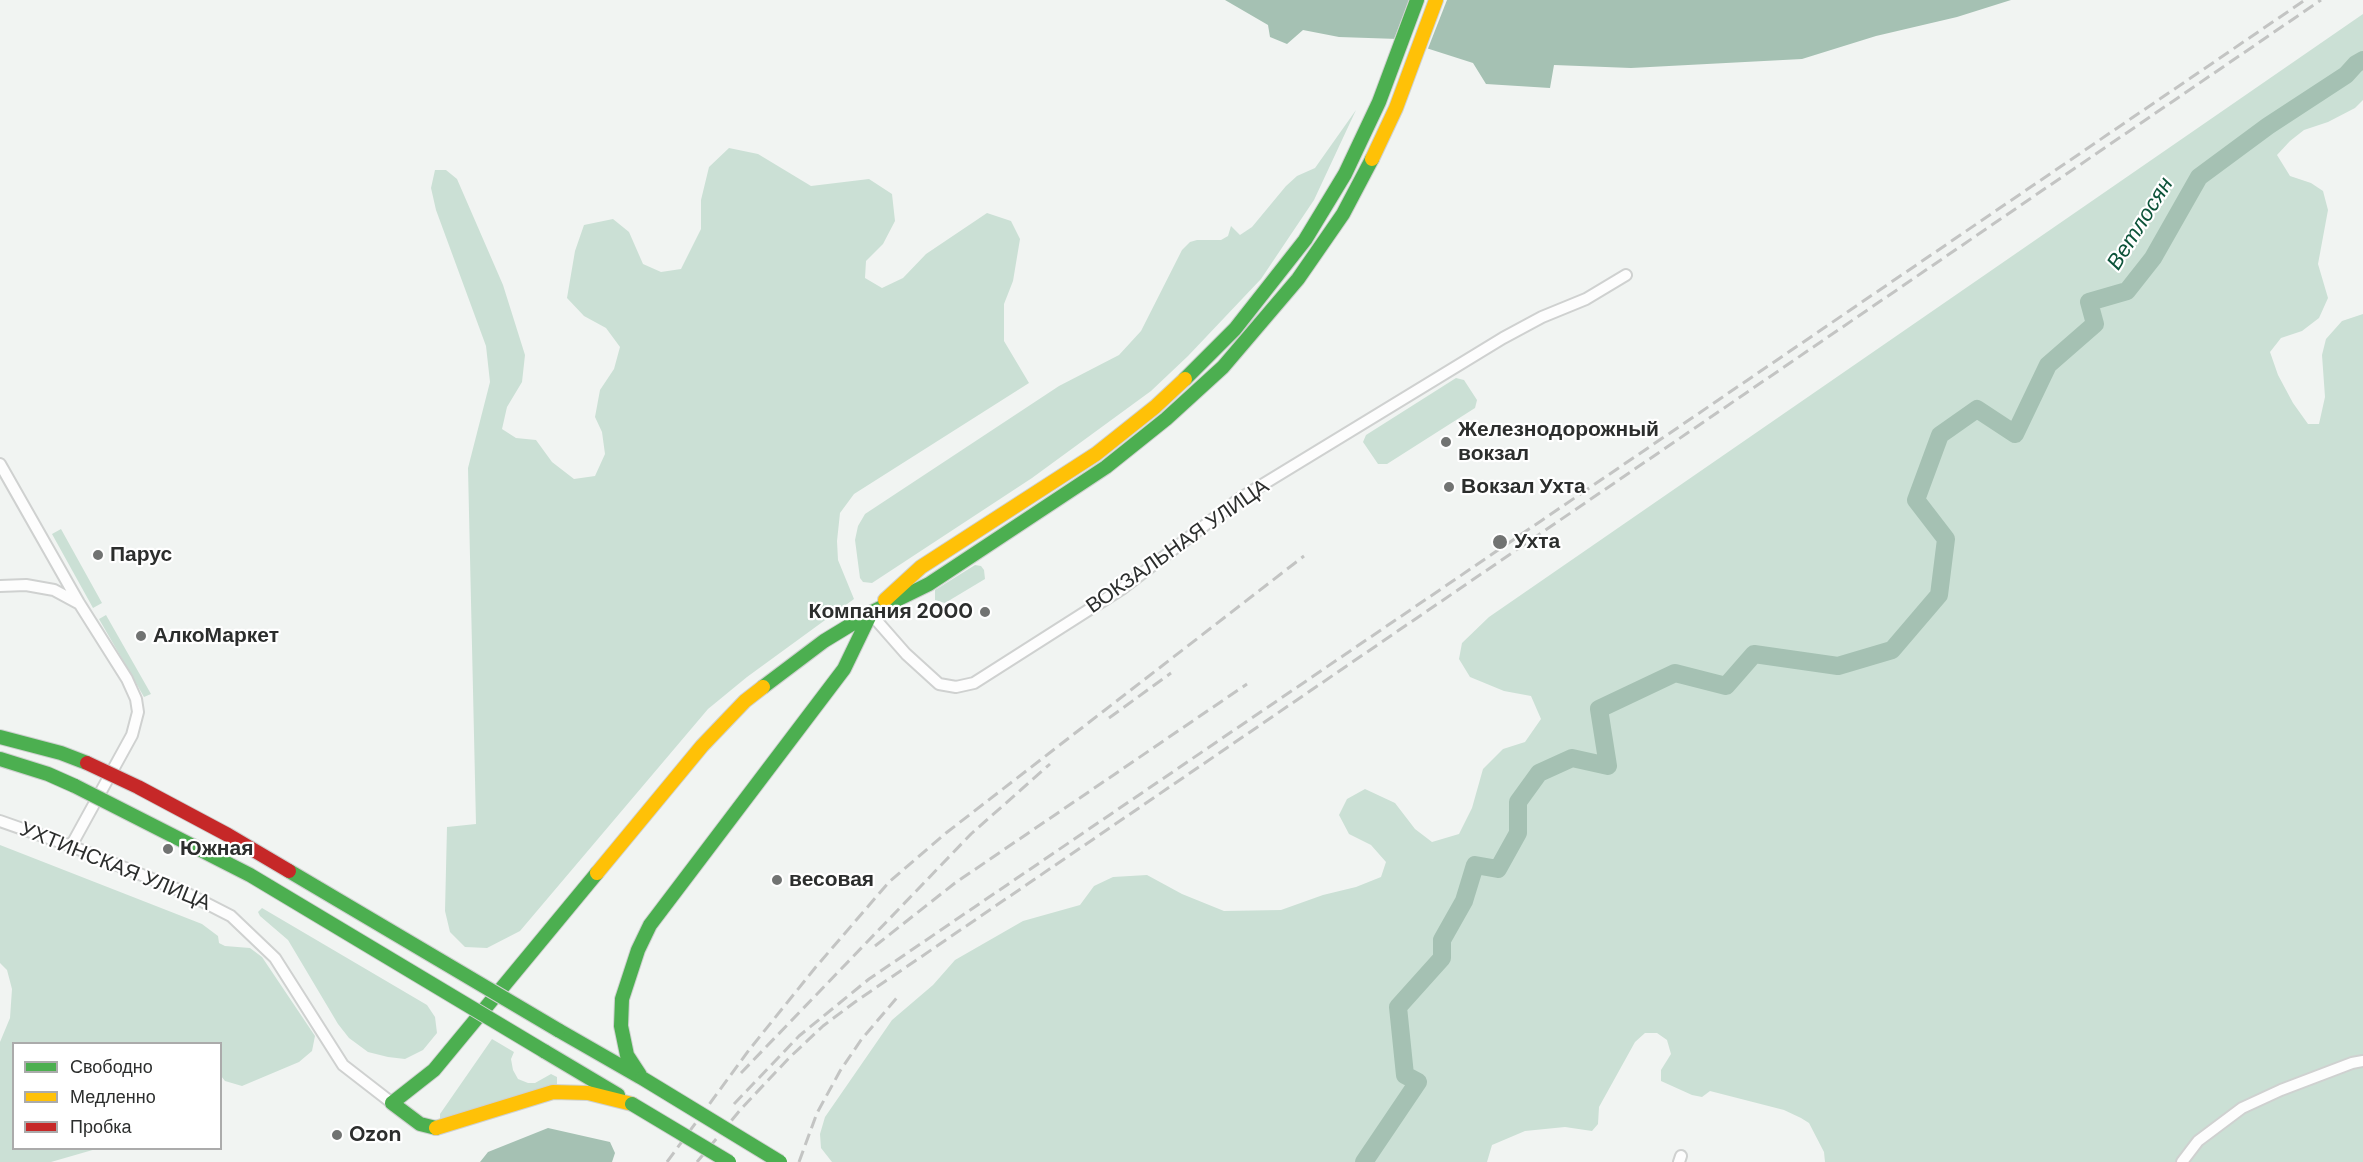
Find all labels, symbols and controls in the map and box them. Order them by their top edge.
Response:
water label: Ветлосян [2102,173,2180,275]
place label: Железнодорожный вокзал [1458,417,1659,467]
marker: Железнодорожный вокзал [1439,435,1453,449]
street label: ВОКЗАЛЬНАЯ УЛИЦА [1082,474,1274,620]
place label: Вокзал Ухта [1461,474,1586,500]
marker: Вокзал Ухта [1442,480,1456,494]
place label: Ухта [1514,529,1560,555]
marker: Ухта [1491,533,1509,551]
place label: Парус [110,542,172,568]
marker: Парус [91,548,105,562]
place label: Компания 2000 [809,599,973,625]
marker: Компания 2000 [978,605,992,619]
place label: АлкоМаркет [153,623,279,649]
marker: АлкоМаркет [134,629,148,643]
street label: УХТИНСКАЯ УЛИЦА [16,817,214,917]
place label: Южная [180,836,253,862]
marker: Южная [161,842,175,856]
place label: весовая [789,867,874,893]
marker: весовая [770,873,784,887]
legend [12,1042,222,1150]
text: Свободно [70,1055,153,1079]
text: Медленно [70,1085,156,1109]
text: Пробка [70,1115,132,1139]
place label: Ozon [349,1122,402,1148]
marker: Ozon [330,1128,344,1142]

